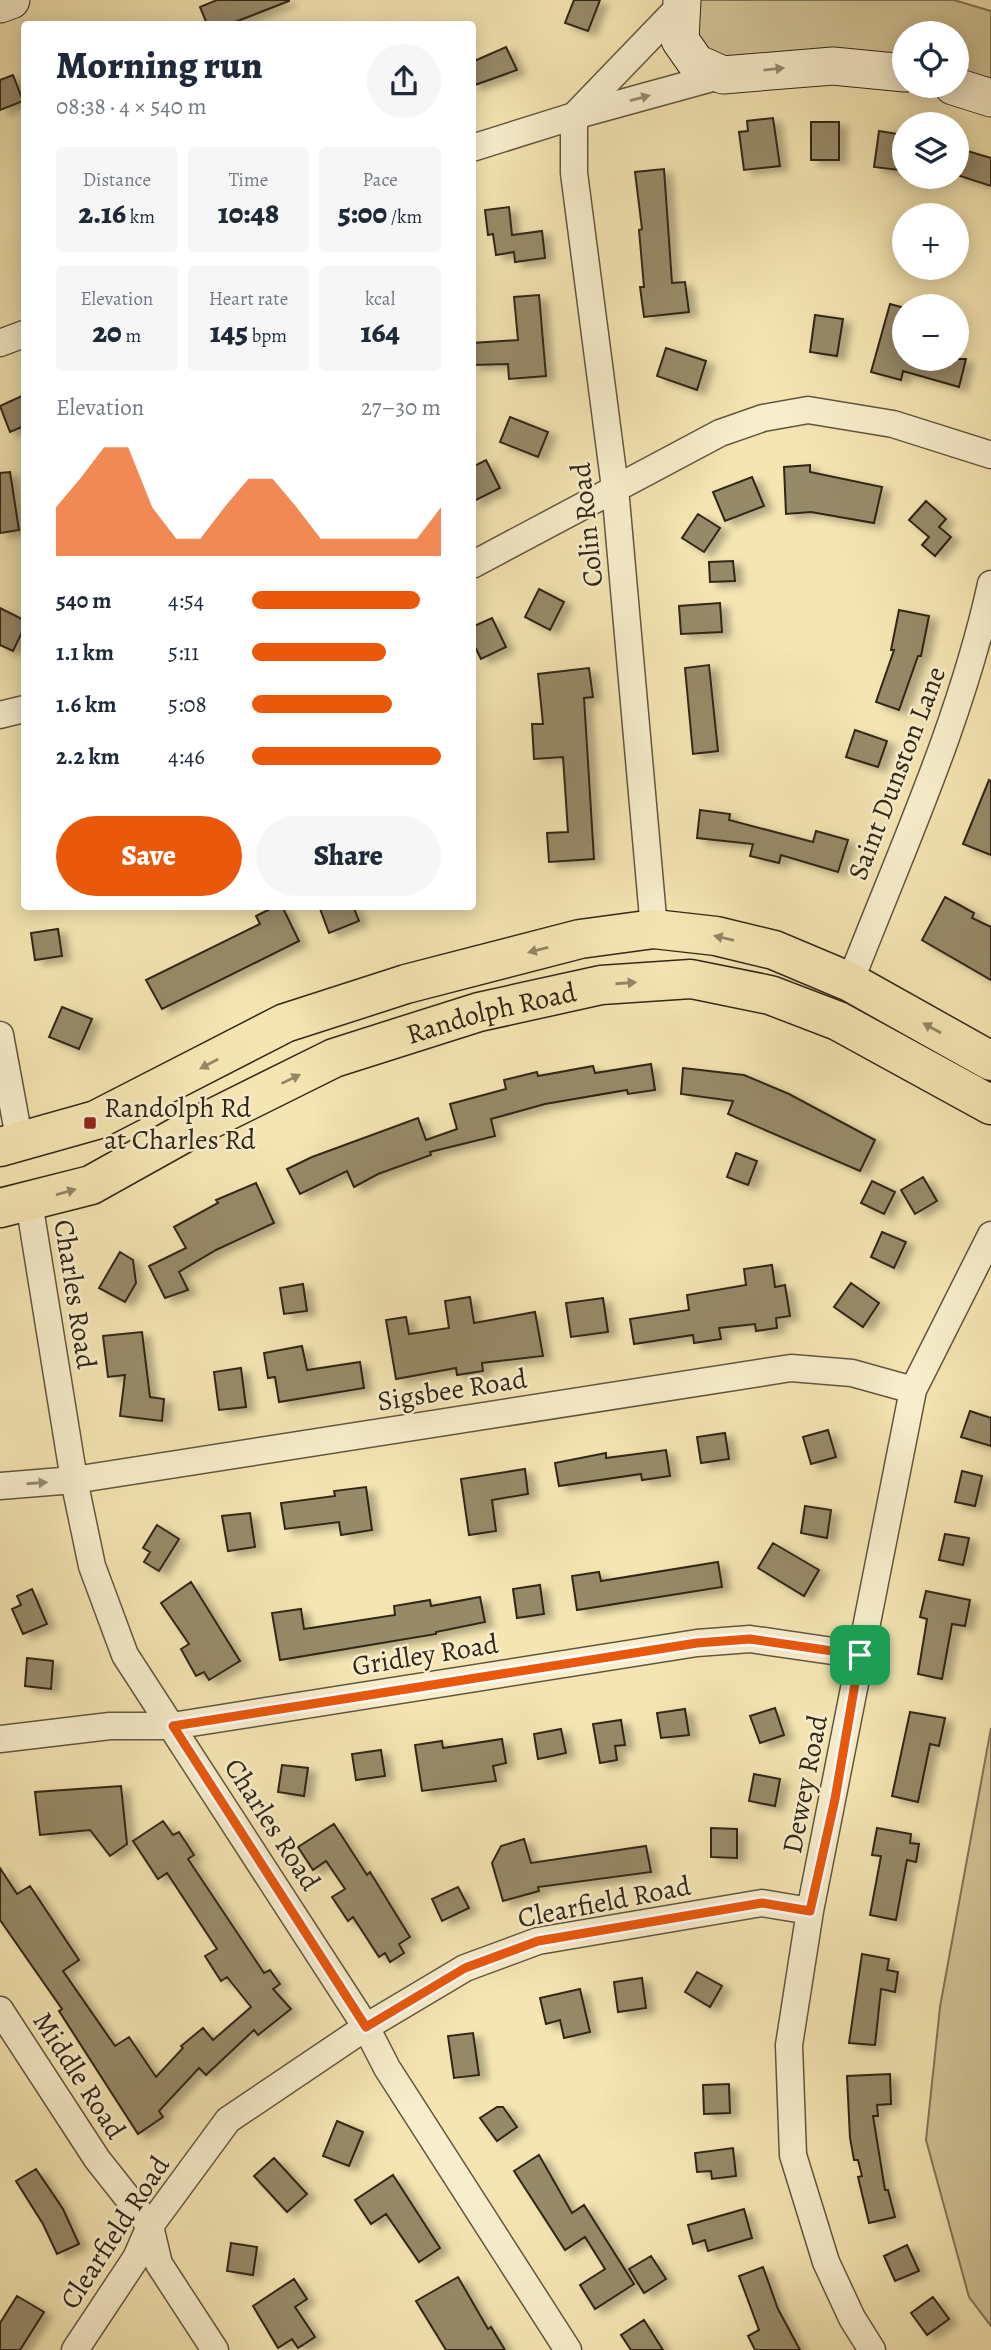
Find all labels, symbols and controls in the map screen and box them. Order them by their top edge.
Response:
map controls [892,21,969,371]
button: locate [892,21,969,98]
text: Morning run [56,39,263,91]
button: share [367,44,441,118]
one-way arrow [763,64,785,75]
text: 08:38 · 4 × 540 m [56,91,207,122]
one-way arrow [630,92,651,102]
button: layers [892,112,969,189]
text: Distance [83,167,151,193]
text: Time [229,167,268,193]
text: Pace [363,167,398,193]
text: 2.16 [79,193,126,233]
text: 10:48 [218,193,279,233]
text: 5:00 [338,193,387,233]
button: + [892,203,969,280]
text: km [126,204,155,230]
text: /km [387,204,422,230]
text: Elevation [80,286,153,312]
text: Heart rate [209,286,288,312]
text: kcal [365,286,395,312]
button: − [892,294,969,371]
text: 20 [92,312,122,352]
text: 145 [210,312,248,352]
text: 164 [360,312,400,352]
text: m [122,323,141,349]
text: bpm [248,323,287,349]
text: Elevation [56,392,144,423]
text: 27–30 m [361,392,441,423]
street label: Colin Road [561,460,612,589]
text: 540 m [56,585,111,616]
text: 4:54 [168,585,204,616]
text: 1.1 km [56,637,114,668]
text: 5:11 [168,637,199,668]
street label: Saint Dunston Lane [839,661,955,886]
text: 1.6 km [56,689,116,720]
text: 5:08 [168,689,207,720]
text: 2.2 km [56,741,120,772]
text: 4:46 [168,741,205,772]
button: Save [56,816,242,896]
button: Share [256,816,441,896]
one-way arrow [713,932,735,943]
one-way arrow [527,945,549,956]
street label: Randolph Road [402,973,581,1054]
one-way arrow [615,977,637,988]
one-way arrow [922,1022,941,1034]
one-way arrow [199,1058,219,1069]
one-way arrow [281,1074,301,1085]
place label: Randolph Rd at Charles Rd [104,1089,257,1159]
marker: Randolph Rd at Charles Rd [82,1115,98,1131]
one-way arrow [56,1186,77,1196]
street label: Charles Road [44,1217,106,1373]
street label: Sigsbee Road [375,1359,531,1421]
one-way arrow [26,1477,48,1488]
street label: Gridley Road [349,1625,502,1685]
pin [830,1625,890,1685]
icon: arrive [841,1636,879,1674]
street label: Dewey Road [773,1711,837,1857]
street label: Charles Road [215,1751,330,1899]
street label: Clearfield Road [514,1866,695,1937]
street label: Middle Road [24,2005,135,2147]
street label: Clearfield Road [51,2148,179,2316]

